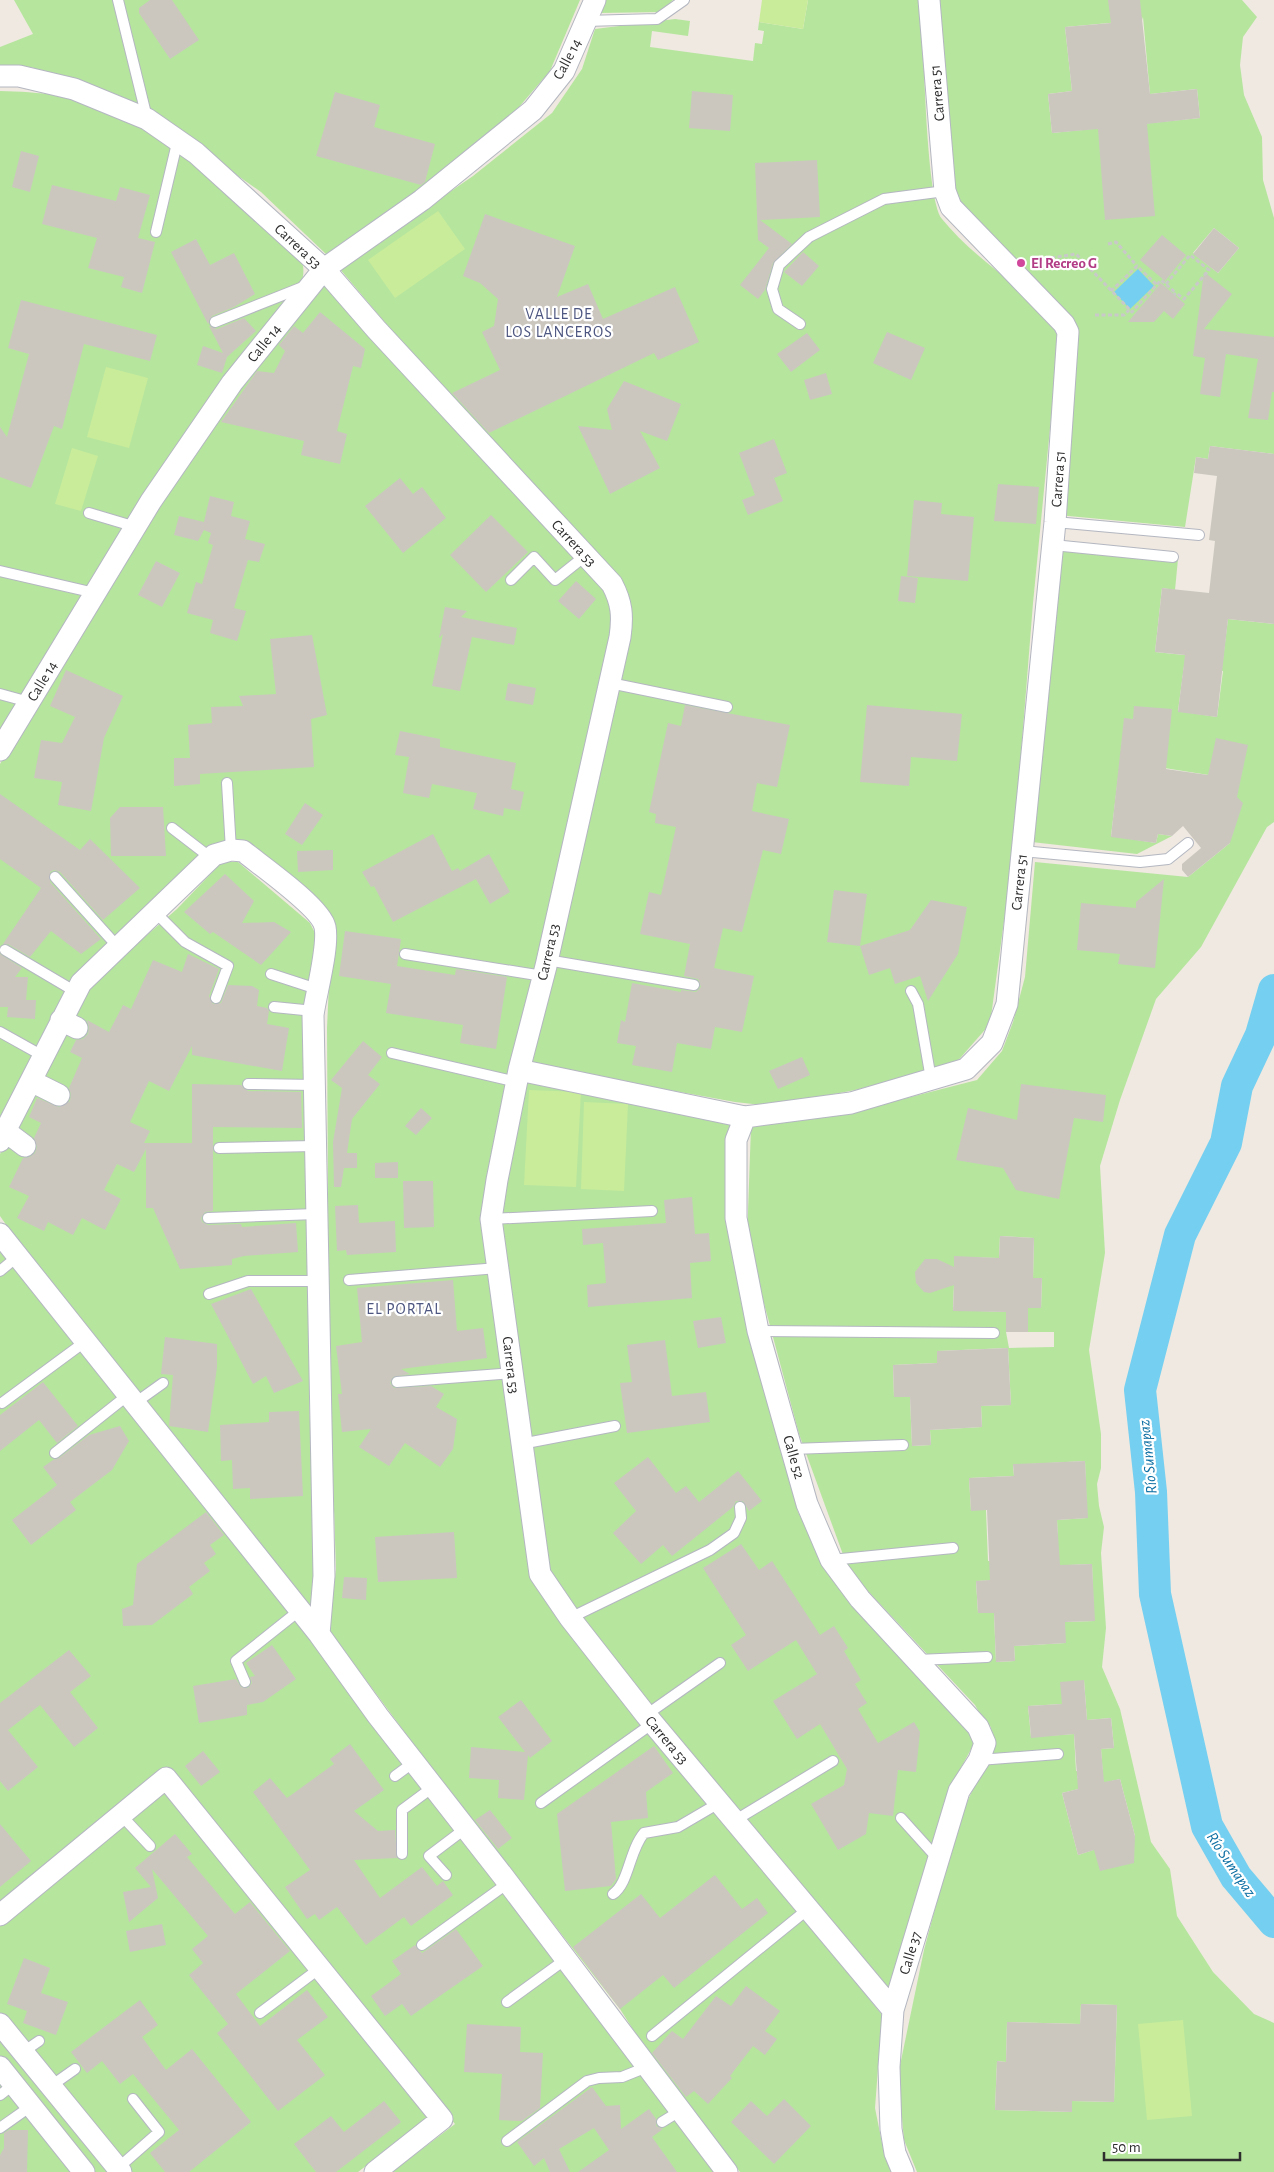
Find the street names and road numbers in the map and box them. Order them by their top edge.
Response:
street label: Calle 14 [551,36,584,82]
street label: Carrera 51 [928,64,947,122]
street label: Carrera 53 [271,221,324,272]
street label: Calle 14 [245,322,284,365]
street label: Carrera 51 [1049,450,1068,508]
street label: Carrera 53 [548,517,599,570]
street label: Calle 14 [25,659,60,704]
street label: Carrera 51 [1009,853,1030,911]
street label: Carrera 53 [535,922,562,982]
street label: Carrera 53 [500,1335,521,1395]
street label: Calle 52 [780,1434,807,1481]
street label: Carrera 53 [642,1713,691,1767]
street label: Calle 37 [897,1930,924,1976]

